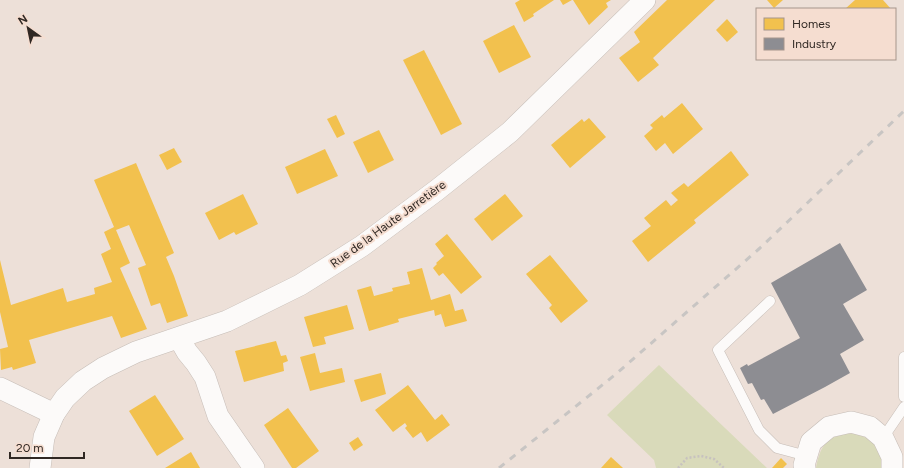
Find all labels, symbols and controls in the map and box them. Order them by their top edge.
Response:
north arrow [8,8,48,48]
legend [756,8,896,60]
text: N [16,12,30,28]
text: Homes [792,17,831,31]
text: Industry [792,37,837,51]
street label: Rue de la Haute Jarretière [328,177,449,271]
scale bar [10,434,84,460]
text: 20 m [16,441,44,455]

